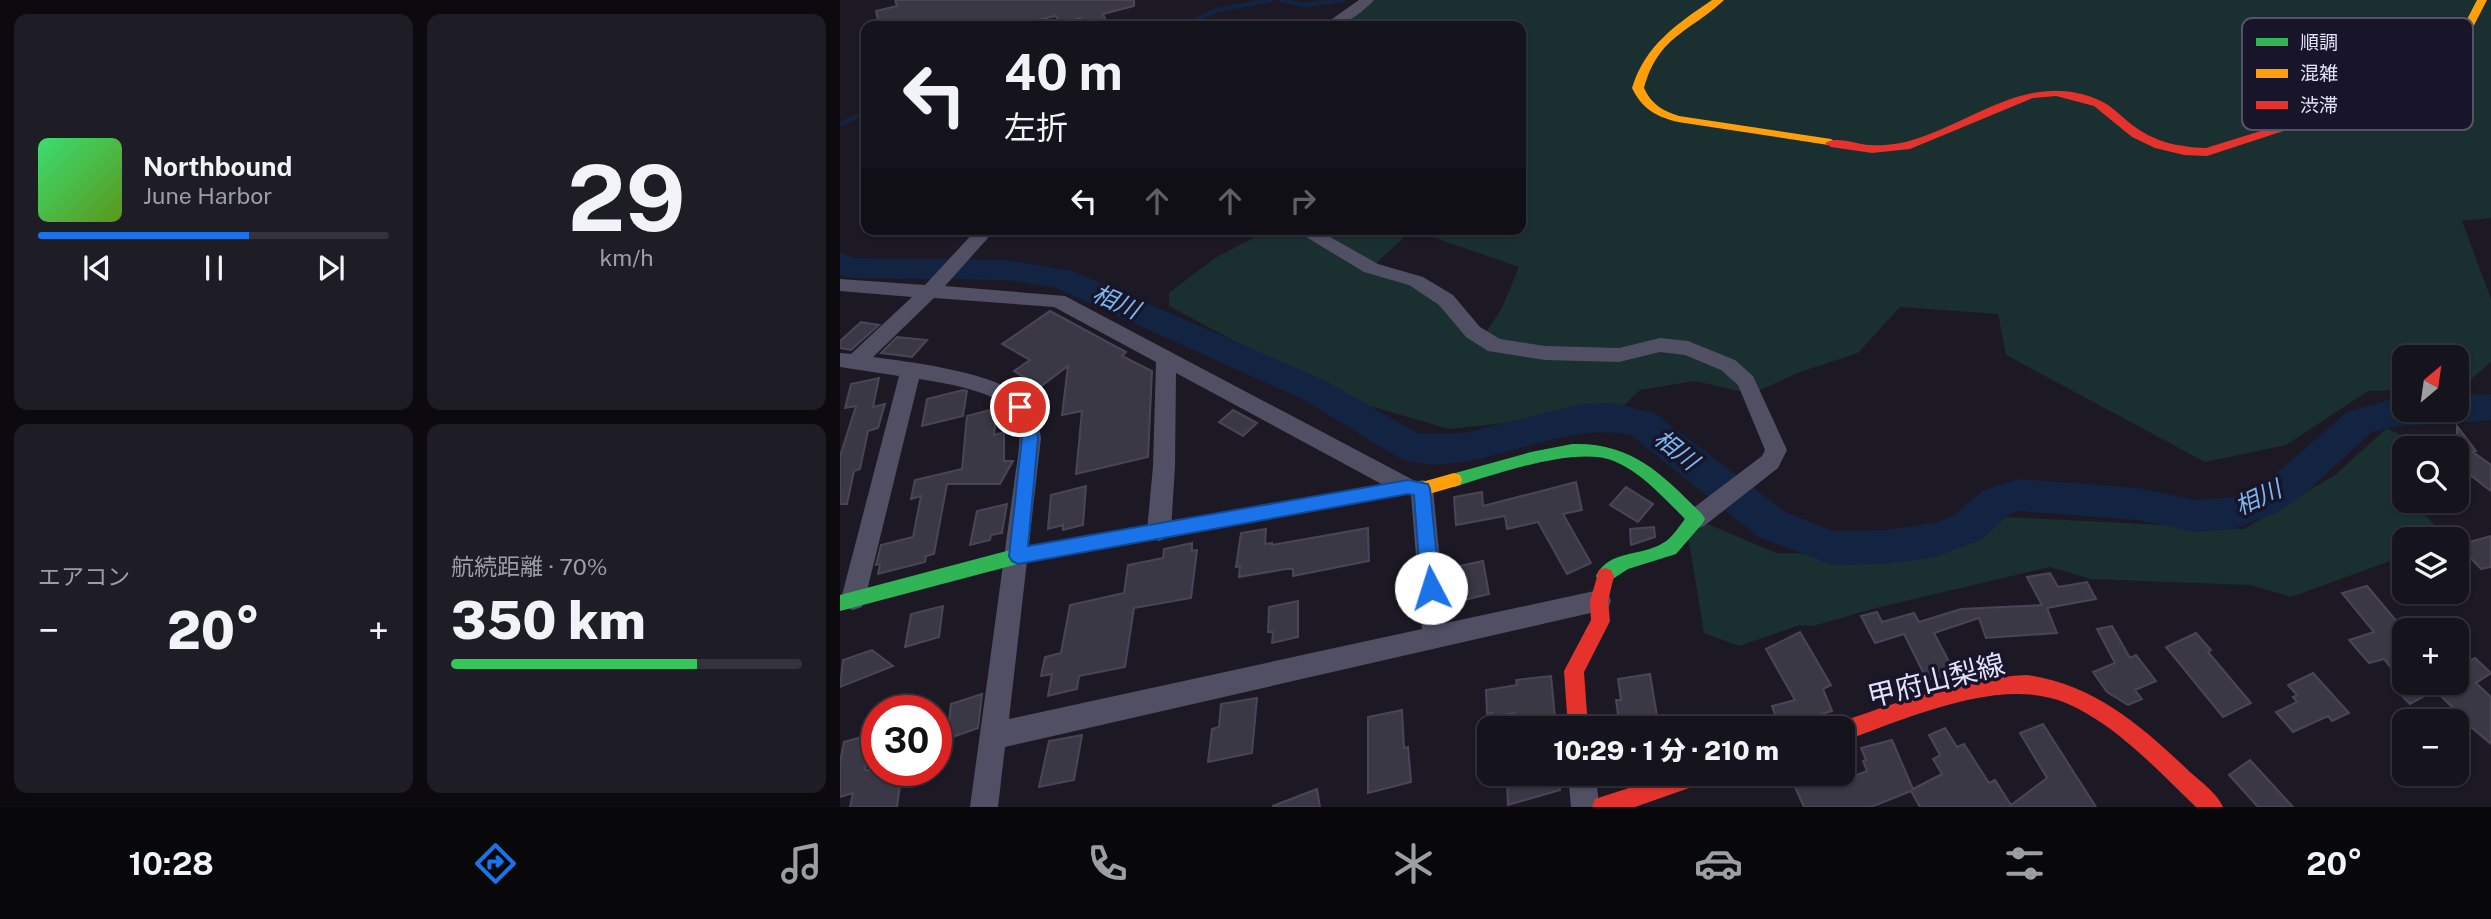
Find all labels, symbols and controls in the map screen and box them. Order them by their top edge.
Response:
legend [2242,18,2473,130]
text: 順調 [2300,31,2338,53]
text: 40 m [1004,43,1123,101]
icon: left [889,49,980,140]
text: 混雑 [2300,62,2338,84]
text: 渋滞 [2300,94,2338,116]
text: 左折 [1004,109,1068,146]
text: 29 [568,145,685,251]
text: Northbound [143,151,292,182]
text: June Harbor [143,182,272,209]
icon: left [1065,182,1103,220]
icon: ahead [1138,182,1176,220]
icon: ahead [1211,182,1249,220]
icon: right [1284,182,1322,220]
text: km/h [599,244,654,271]
icon: previous [78,249,116,287]
icon: pause [195,249,233,287]
icon: next [312,249,350,287]
water label: 相川 [1089,279,1147,325]
north arrow [2392,345,2469,422]
map controls [2392,345,2469,786]
pin [990,377,1050,437]
icon: arrive [1001,388,1039,426]
water label: 相川 [1649,423,1707,477]
button: search [2392,436,2469,513]
water label: 相川 [2230,473,2288,520]
button: layers [2392,527,2469,604]
position arrow [1394,551,1468,625]
text: 航続距離 · 70% [451,553,608,580]
text: エアコン [38,563,130,590]
text: 350 km [451,590,646,651]
text: 20° [167,600,260,661]
text: − [38,608,59,653]
text: + [368,608,389,653]
button: + [2392,618,2469,695]
street label: 甲府山梨線 [1864,647,2008,712]
speed limit sign: 30 [861,695,952,786]
button: − [2392,709,2469,786]
text: 10:29 · 1 分 · 210 m [1553,735,1779,766]
icon: directions [471,839,520,888]
icon: music [777,839,826,888]
icon: phone [1083,839,1132,888]
icon: climate [1389,839,1438,888]
icon: car [1694,839,1743,888]
icon: filters [2000,839,2049,888]
text: 10:28 [128,845,214,882]
text: 20° [2306,845,2362,882]

